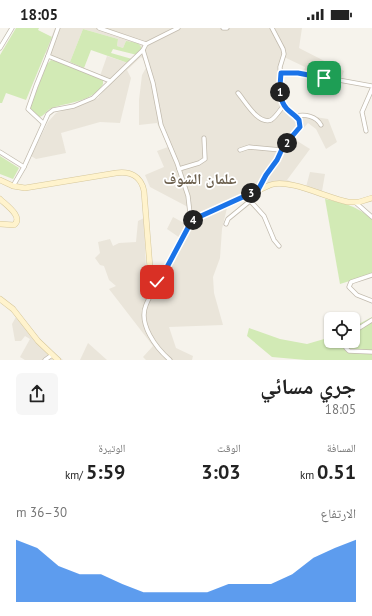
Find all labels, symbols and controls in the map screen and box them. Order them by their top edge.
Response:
text: 18:05 [20,5,58,24]
pin [307,61,341,95]
icon: arrive [313,67,335,89]
pin: 1 [270,82,290,102]
text: 1 [277,85,283,99]
pin: 2 [277,133,297,153]
text: 2 [284,136,290,150]
district label: علمان الشوف [164,169,237,188]
pin: 3 [241,183,261,203]
text: 3 [248,186,254,200]
pin: 4 [183,210,203,230]
text: 4 [190,213,196,227]
pin [140,265,174,299]
icon: check [146,271,168,293]
map controls [324,312,360,348]
button: locate [324,312,360,348]
text: جري مسائي [260,372,356,400]
button: share [16,373,58,415]
text: 18:05 [325,401,356,418]
text: الوتيرة [99,441,125,455]
text: الوقت [217,441,241,455]
text: المسافة [327,441,356,455]
text: 5:59 [86,459,125,485]
text: 3:03 [201,459,241,485]
text: 0.51 [317,459,356,485]
text: /km [65,468,86,482]
text: km [300,468,317,482]
text: 30–36 m [16,504,67,521]
text: الارتفاع [321,505,356,522]

